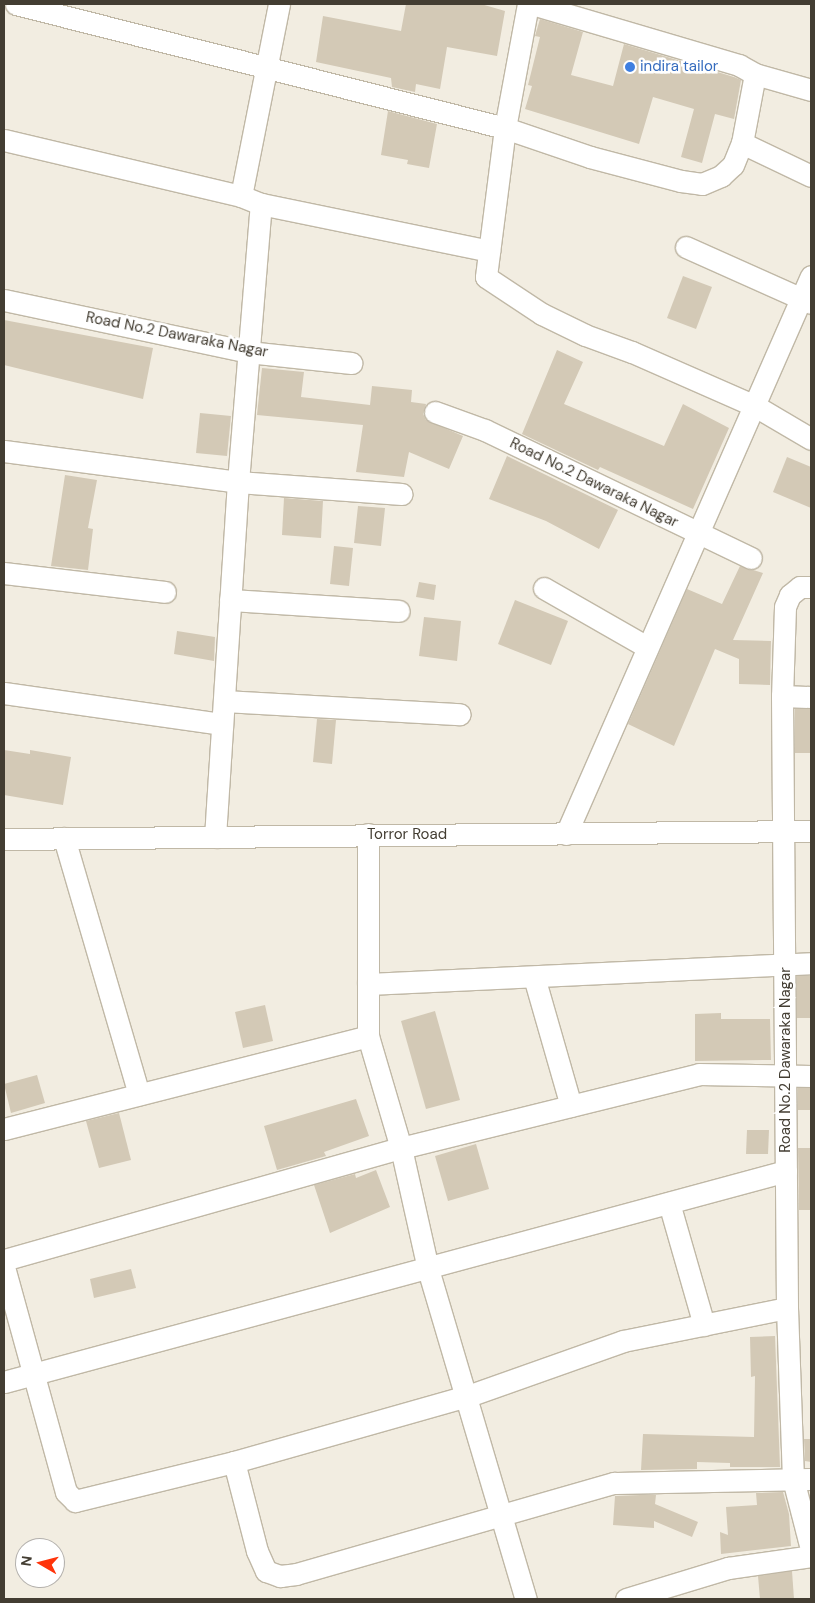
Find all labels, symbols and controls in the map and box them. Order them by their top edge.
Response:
place label: indira tailor [640,58,718,76]
marker: indira tailor [624,61,636,73]
street label: Road No.2 Dawaraka Nagar [84,308,270,362]
street label: Road No.2 Dawaraka Nagar [507,434,681,532]
street label: Torror Road [367,826,447,844]
street label: Road No.2 Dawaraka Nagar [777,967,795,1153]
north arrow [15,1538,65,1588]
text: N [17,1555,36,1567]

